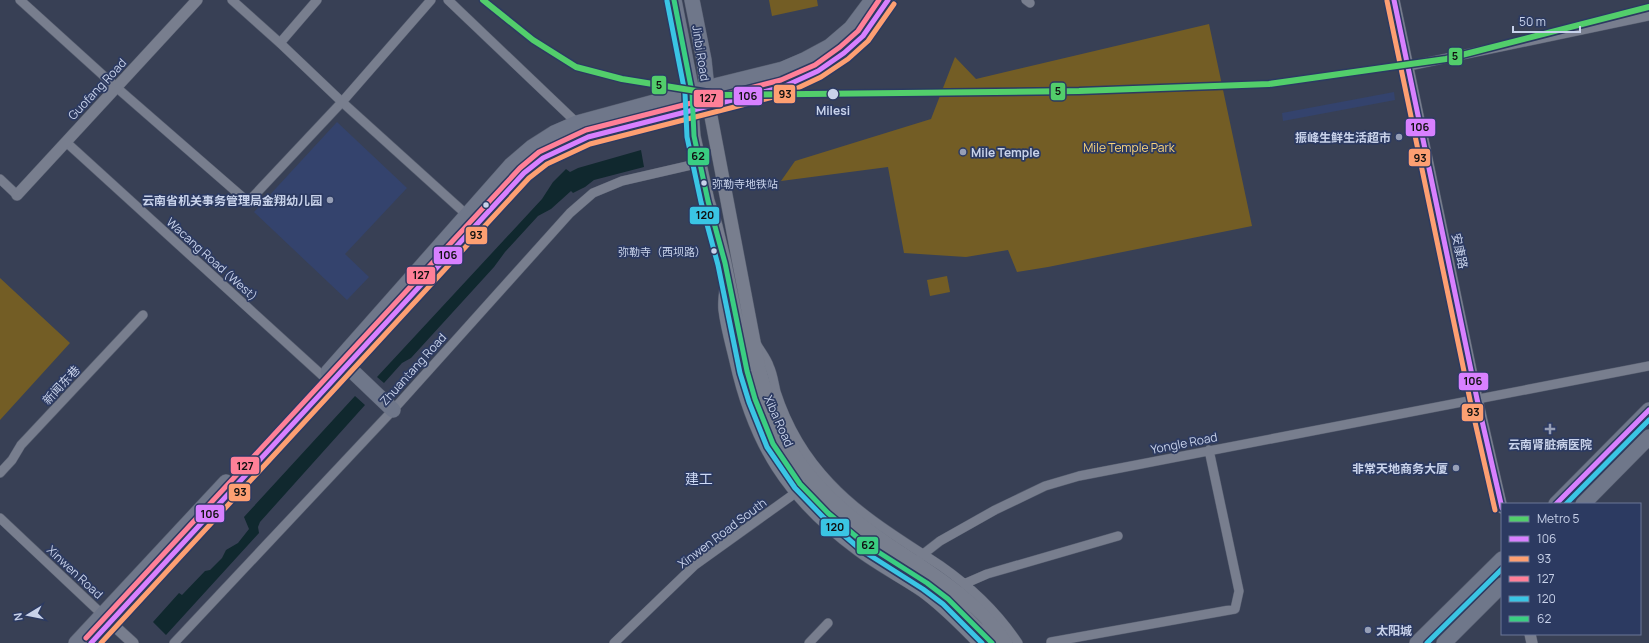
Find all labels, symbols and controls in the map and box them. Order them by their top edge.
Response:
scale bar [1513,8,1580,34]
text: 50 m [1519,13,1546,30]
street label: Jinbi Road [688,24,714,82]
line badge: 5 [1448,47,1463,66]
text: 5 [1452,48,1458,63]
street label: Guofang Road [64,54,130,124]
line badge: 5 [651,75,667,95]
text: 5 [656,77,662,92]
line badge: 5 [1050,82,1066,101]
text: 5 [1055,83,1061,98]
line badge: 93 [773,84,796,104]
line badge: 106 [733,86,763,106]
text: 93 [778,86,792,101]
marker: Milesi [826,87,840,101]
text: 106 [739,88,758,103]
line badge: 127 [693,89,724,108]
text: 127 [699,90,717,105]
place label: Milesi [816,102,850,119]
line badge: 106 [1405,118,1436,137]
text: 106 [1411,119,1430,134]
place label: 振峰生鲜生活超市 [1295,129,1391,146]
marker: 振峰生鲜生活超市 [1394,132,1404,142]
park label: Mile Temple Park [1083,139,1176,156]
place label: Mile Temple [971,144,1040,161]
line badge: 62 [687,147,710,166]
marker: Mile Temple [958,147,968,157]
text: 62 [691,148,705,163]
line badge: 93 [1408,148,1431,167]
text: 93 [1413,150,1427,165]
place label: 弥勒寺地铁站 [712,176,778,191]
marker: 弥勒寺地铁站 [699,178,709,188]
place label: 云南省机关事务管理局金翔幼儿园 [142,192,322,209]
marker: 云南省机关事务管理局金翔幼儿园 [325,195,335,205]
unlabelled marker [481,200,491,210]
line badge: 120 [689,206,720,225]
text: 120 [696,207,714,222]
street label: Wacang Road (West) [163,214,261,304]
line badge: 93 [465,226,488,245]
text: 93 [469,227,483,242]
street label: 安康路 [1448,232,1472,270]
place label: 弥勒寺（西坝路） [618,244,706,259]
line badge: 106 [433,246,463,265]
marker: 弥勒寺（西坝路） [709,246,719,256]
text: 106 [439,247,458,262]
line badge: 127 [406,266,436,285]
text: 127 [412,267,430,282]
street label: Zhuantang Road [376,329,450,409]
street label: 新闻东巷 [38,362,84,408]
line badge: 106 [1458,372,1489,391]
text: 106 [1464,373,1483,388]
street label: Xiba Road [760,393,798,449]
line badge: 93 [1461,403,1484,422]
text: 93 [1466,404,1480,419]
marker: 云南肾脏病医院 [1544,423,1556,435]
street label: Yongle Road [1149,428,1219,458]
place label: 云南肾脏病医院 [1508,436,1592,453]
line badge: 127 [230,456,260,475]
text: 127 [236,458,254,473]
place label: 非常天地商务大厦 [1352,460,1448,477]
marker: 非常天地商务大厦 [1451,463,1461,473]
district label: 建工 [685,469,713,488]
line badge: 93 [228,483,251,502]
text: 93 [233,484,247,499]
street label: Xinwen Road South [674,494,770,572]
legend [1501,503,1641,635]
line badge: 106 [195,504,225,523]
text: 106 [201,506,220,521]
text: Metro 5 [1537,510,1580,527]
line badge: 120 [820,518,850,537]
text: 120 [826,519,844,534]
text: 106 [1537,530,1556,547]
line badge: 62 [856,536,879,555]
text: 62 [861,537,875,552]
street label: Xinwen Road [43,542,107,602]
text: 93 [1537,550,1551,567]
text: 127 [1537,570,1555,587]
text: 120 [1537,590,1556,607]
north arrow [8,595,48,635]
text: 62 [1537,610,1551,627]
text: N [10,612,26,622]
place label: 太阳城 [1376,622,1412,639]
marker: 太阳城 [1363,625,1373,635]

